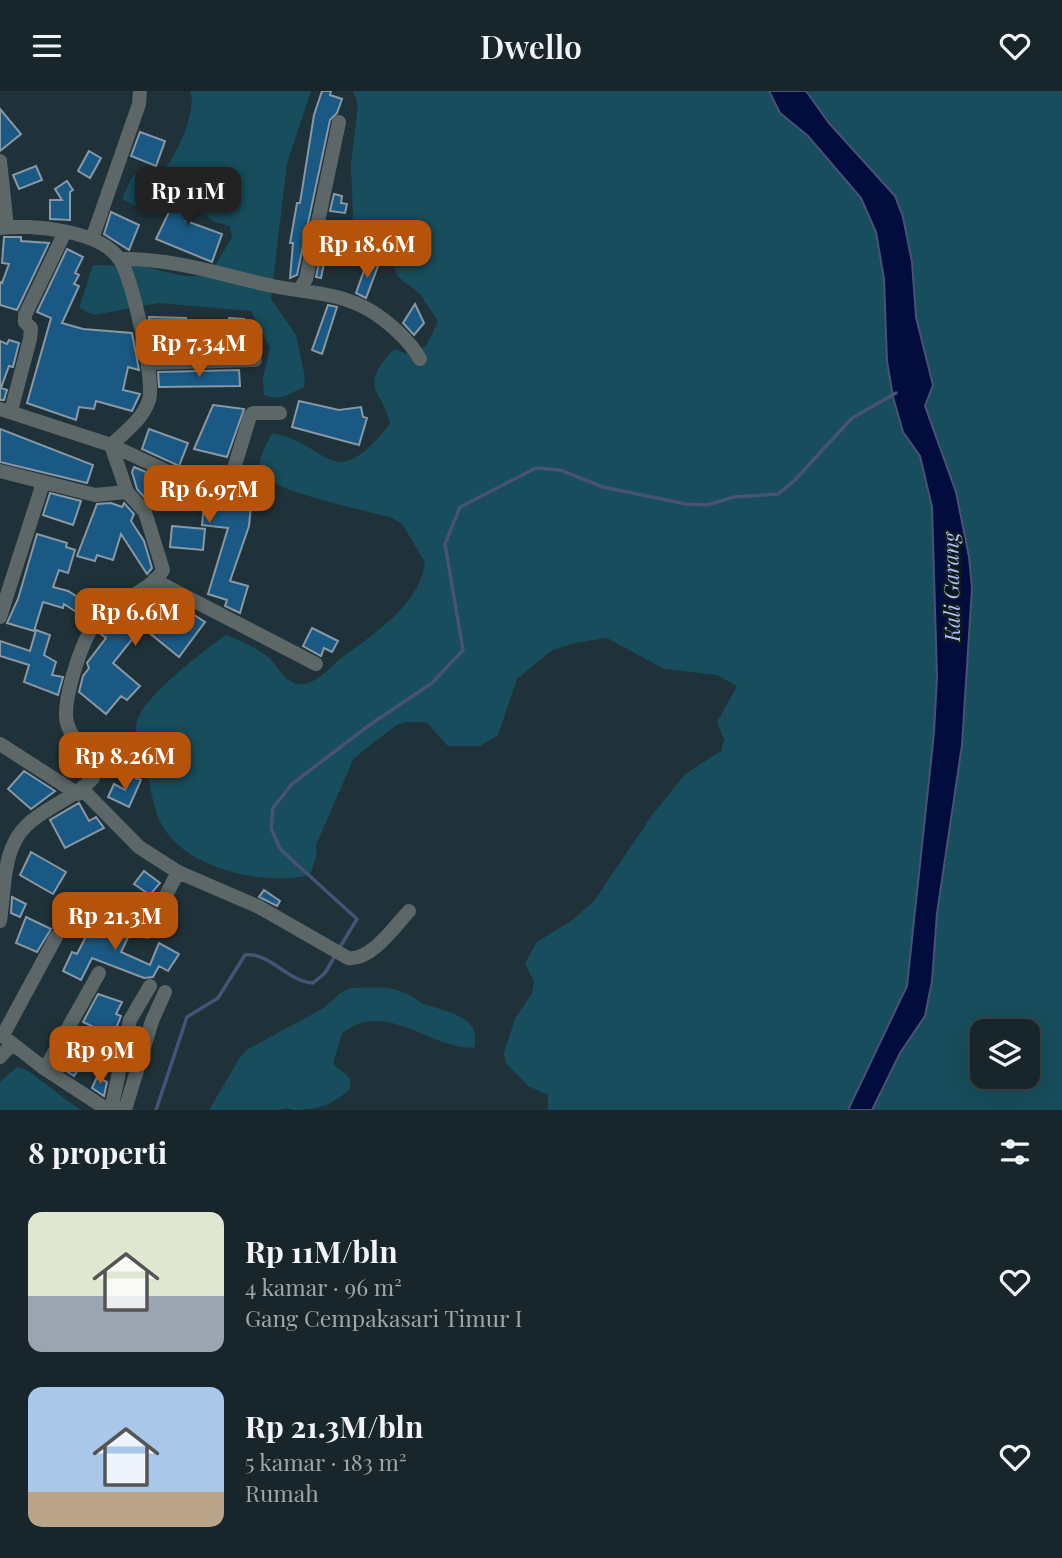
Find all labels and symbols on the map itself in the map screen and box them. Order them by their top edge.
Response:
pin: Rp 11M [131,167,245,227]
pin: Rp 18.6M [295,221,439,280]
pin: Rp 7.34M [127,320,271,379]
pin: Rp 6.97M [137,465,281,525]
water label: Kali Garang [935,531,965,643]
pin: Rp 6.6M [70,589,200,648]
pin: Rp 8.26M [53,733,197,792]
pin: Rp 21.3M [43,893,187,952]
pin: Rp 9M [51,1027,149,1086]

